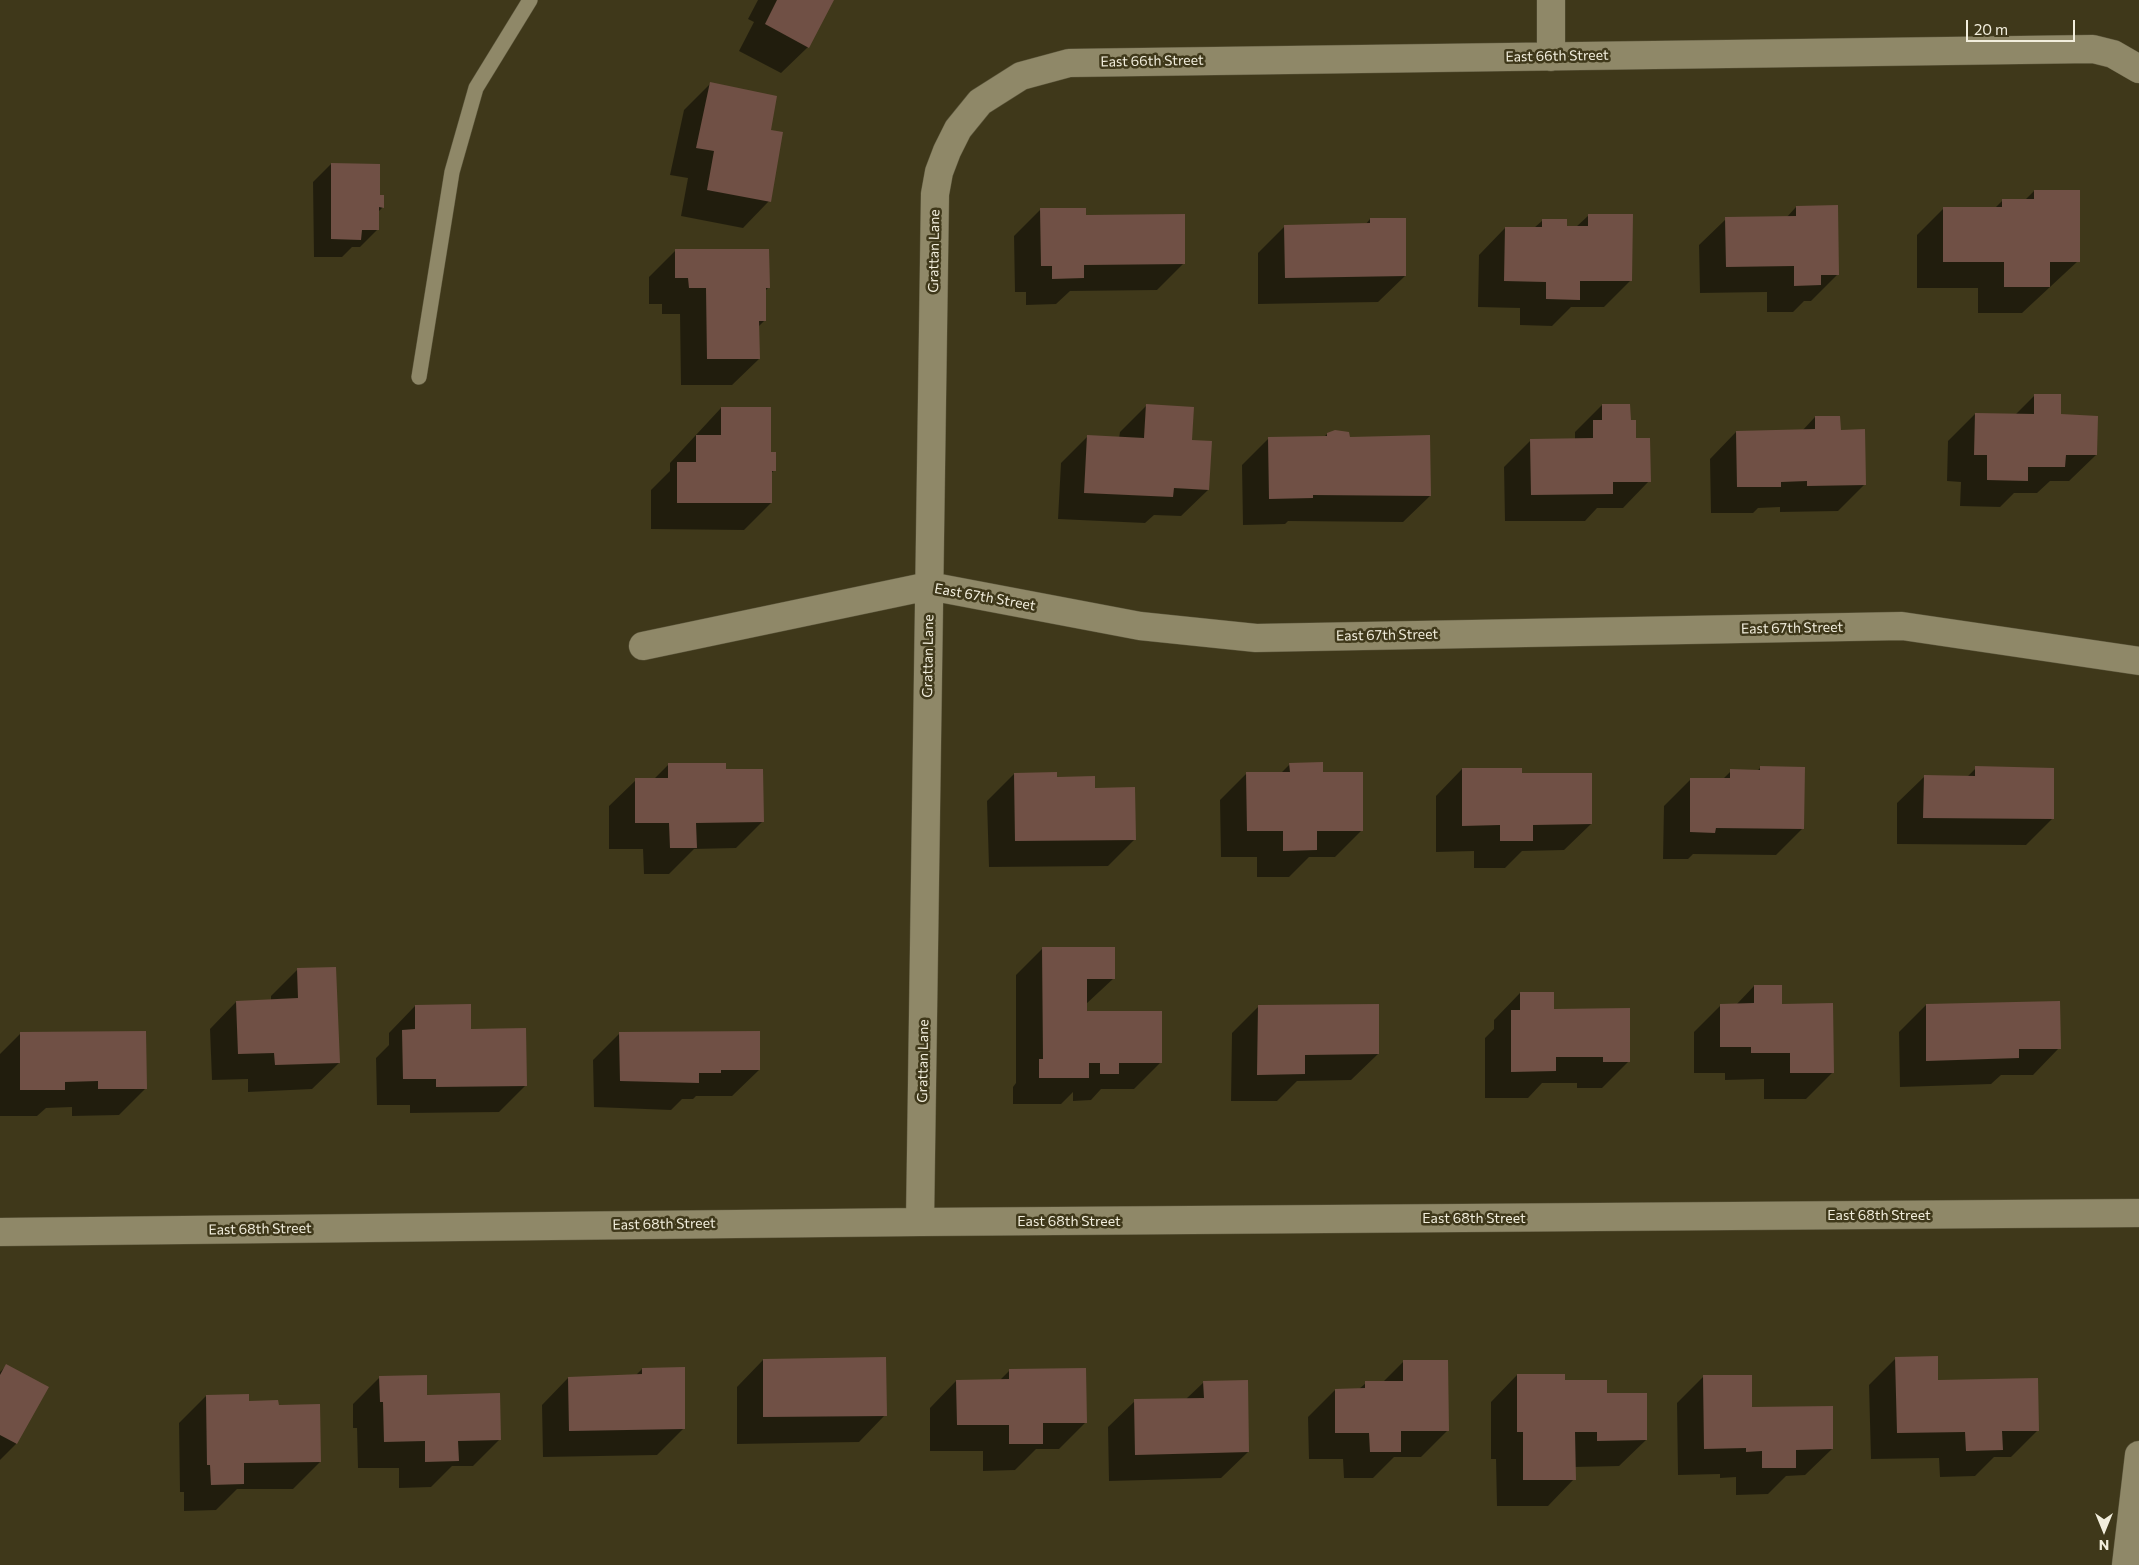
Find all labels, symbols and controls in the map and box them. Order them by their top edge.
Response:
scale bar [1969,10,2078,42]
text: 20 m [1974,20,2008,38]
street label: East 66th Street [1505,47,1609,65]
street label: East 66th Street [1100,52,1204,70]
street label: Grattan Lane [925,209,943,293]
street label: East 67th Street [933,580,1037,614]
street label: Grattan Lane [919,614,937,698]
street label: East 67th Street [1741,619,1843,637]
street label: East 67th Street [1336,626,1438,644]
street label: Grattan Lane [914,1019,932,1103]
street label: East 68th Street [1827,1207,1931,1223]
street label: East 68th Street [1422,1210,1526,1226]
street label: East 68th Street [1017,1213,1121,1229]
street label: East 68th Street [612,1215,716,1233]
street label: East 68th Street [208,1220,312,1238]
north arrow [2079,1505,2129,1555]
text: N [2099,1537,2109,1554]

